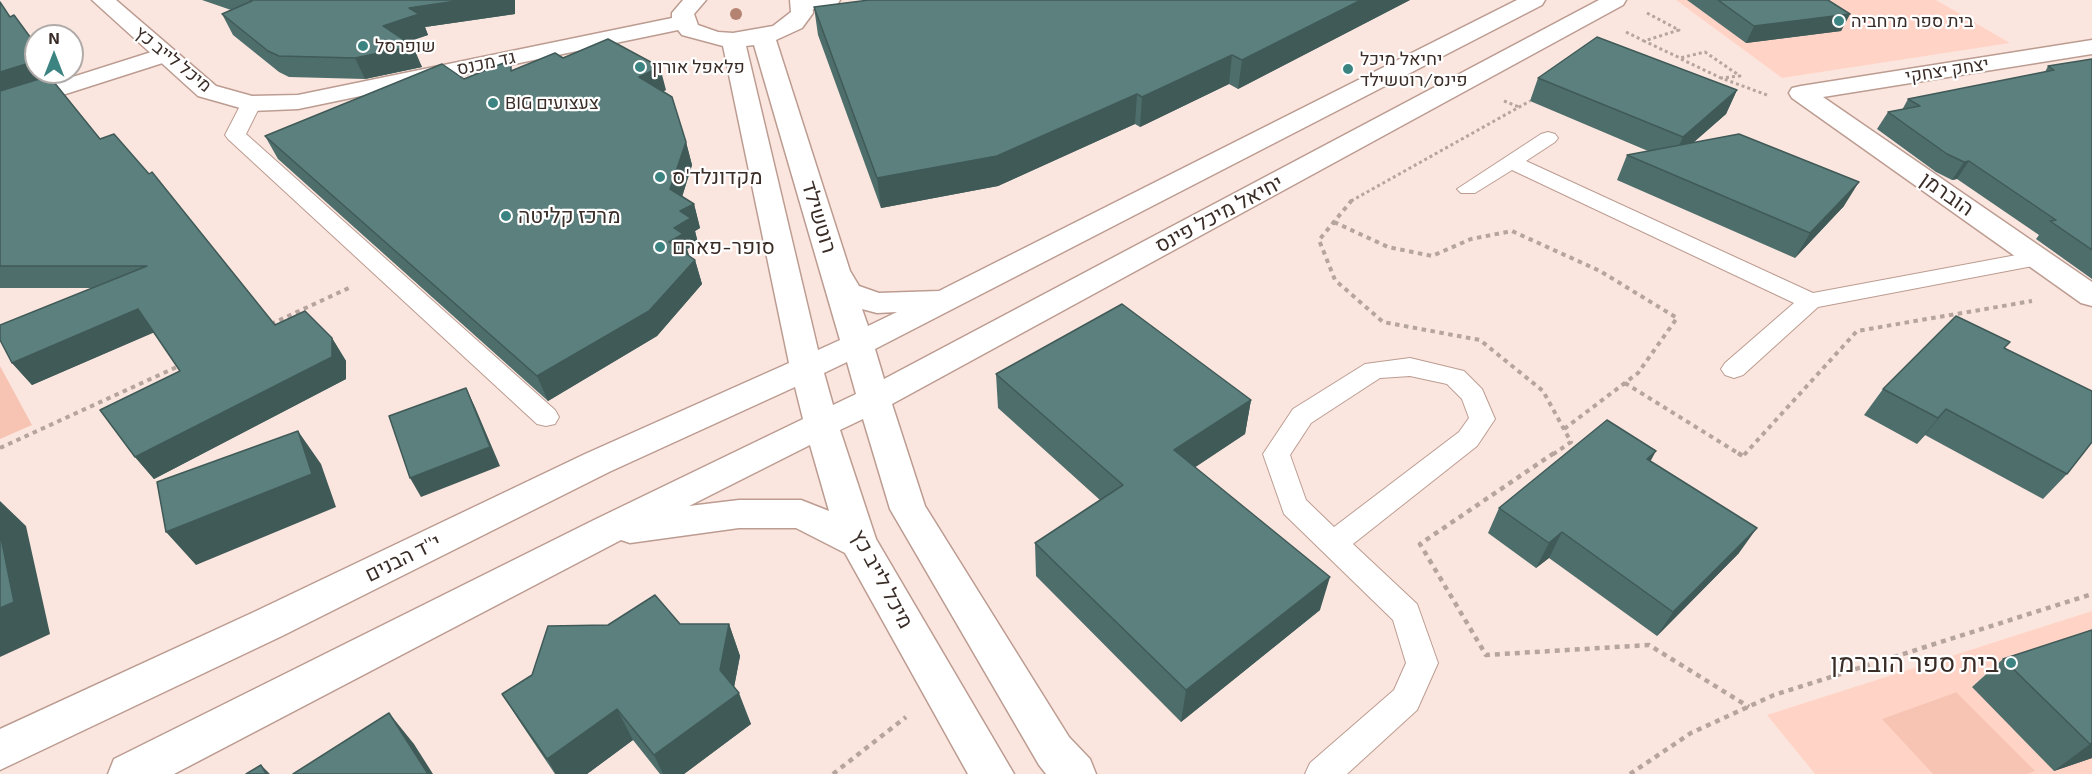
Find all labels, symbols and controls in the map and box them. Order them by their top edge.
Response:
place label: בית ספר מרחביה [1851,10,1973,32]
marker: בית ספר מרחביה [1832,14,1846,28]
street label: מיכל לייב כץ [130,21,216,97]
north arrow [24,24,84,84]
text: N [48,28,60,47]
place label: שופרסל [375,35,435,57]
marker: שופרסל [356,39,370,53]
street label: גד מכנס [455,46,517,80]
place label: יחיאל מיכל פינס/רוטשילד [1360,48,1468,90]
street label: יצחק יצחקי [1904,53,1990,87]
place label: פלאפל אורון [652,56,745,78]
marker: פלאפל אורון [633,60,647,74]
marker: יחיאל מיכל פינס/רוטשילד [1341,62,1355,76]
place label: BIG צעצועים [505,92,599,114]
marker: BIG צעצועים [486,96,500,110]
place label: מקדונלד'ס [672,164,763,190]
street label: הוברמן [1915,167,1979,221]
marker: מקדונלד'ס [653,170,667,184]
street label: יחיאל מיכל פינס [1151,170,1287,258]
street label: רוטשילד [796,178,842,256]
place label: מרכז קליטה [518,203,620,229]
marker: מרכז קליטה [499,209,513,223]
place label: סופר-פארם [672,234,775,260]
marker: סופר-פארם [653,240,667,254]
street label: מיכל לייב כץ [845,525,919,633]
street label: י''ד הבנים [361,529,445,587]
place label: בית ספר הוברמן [1831,647,1999,679]
marker: בית ספר הוברמן [2004,656,2018,670]

